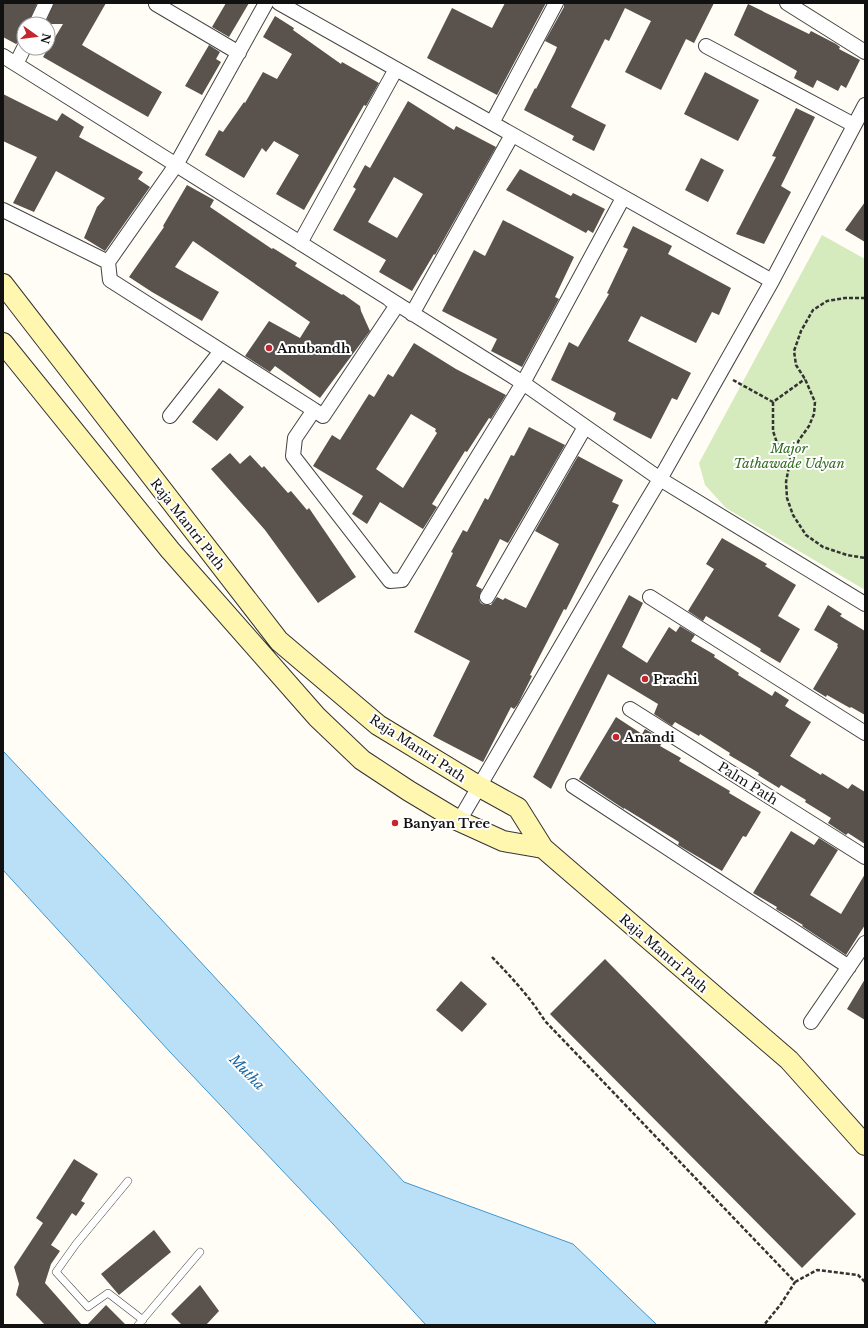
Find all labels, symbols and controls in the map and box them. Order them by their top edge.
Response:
north arrow [16,16,56,56]
text: N [38,32,54,46]
place label: Anubandh [276,340,351,357]
marker: Anubandh [264,343,274,353]
park label: Major Tathawade Udyan [733,440,845,472]
street label: Raja Mantri Path [147,475,229,574]
place label: Prachi [653,671,698,688]
marker: Prachi [640,674,650,684]
street label: Raja Mantri Path [366,711,469,786]
place label: Anandi [623,729,675,746]
marker: Anandi [611,732,621,742]
street label: Palm Path [715,758,781,809]
place label: Banyan Tree [403,815,491,832]
marker: Banyan Tree [390,818,400,828]
street label: Raja Mantri Path [616,910,711,996]
water label: Mutha [225,1049,269,1094]

